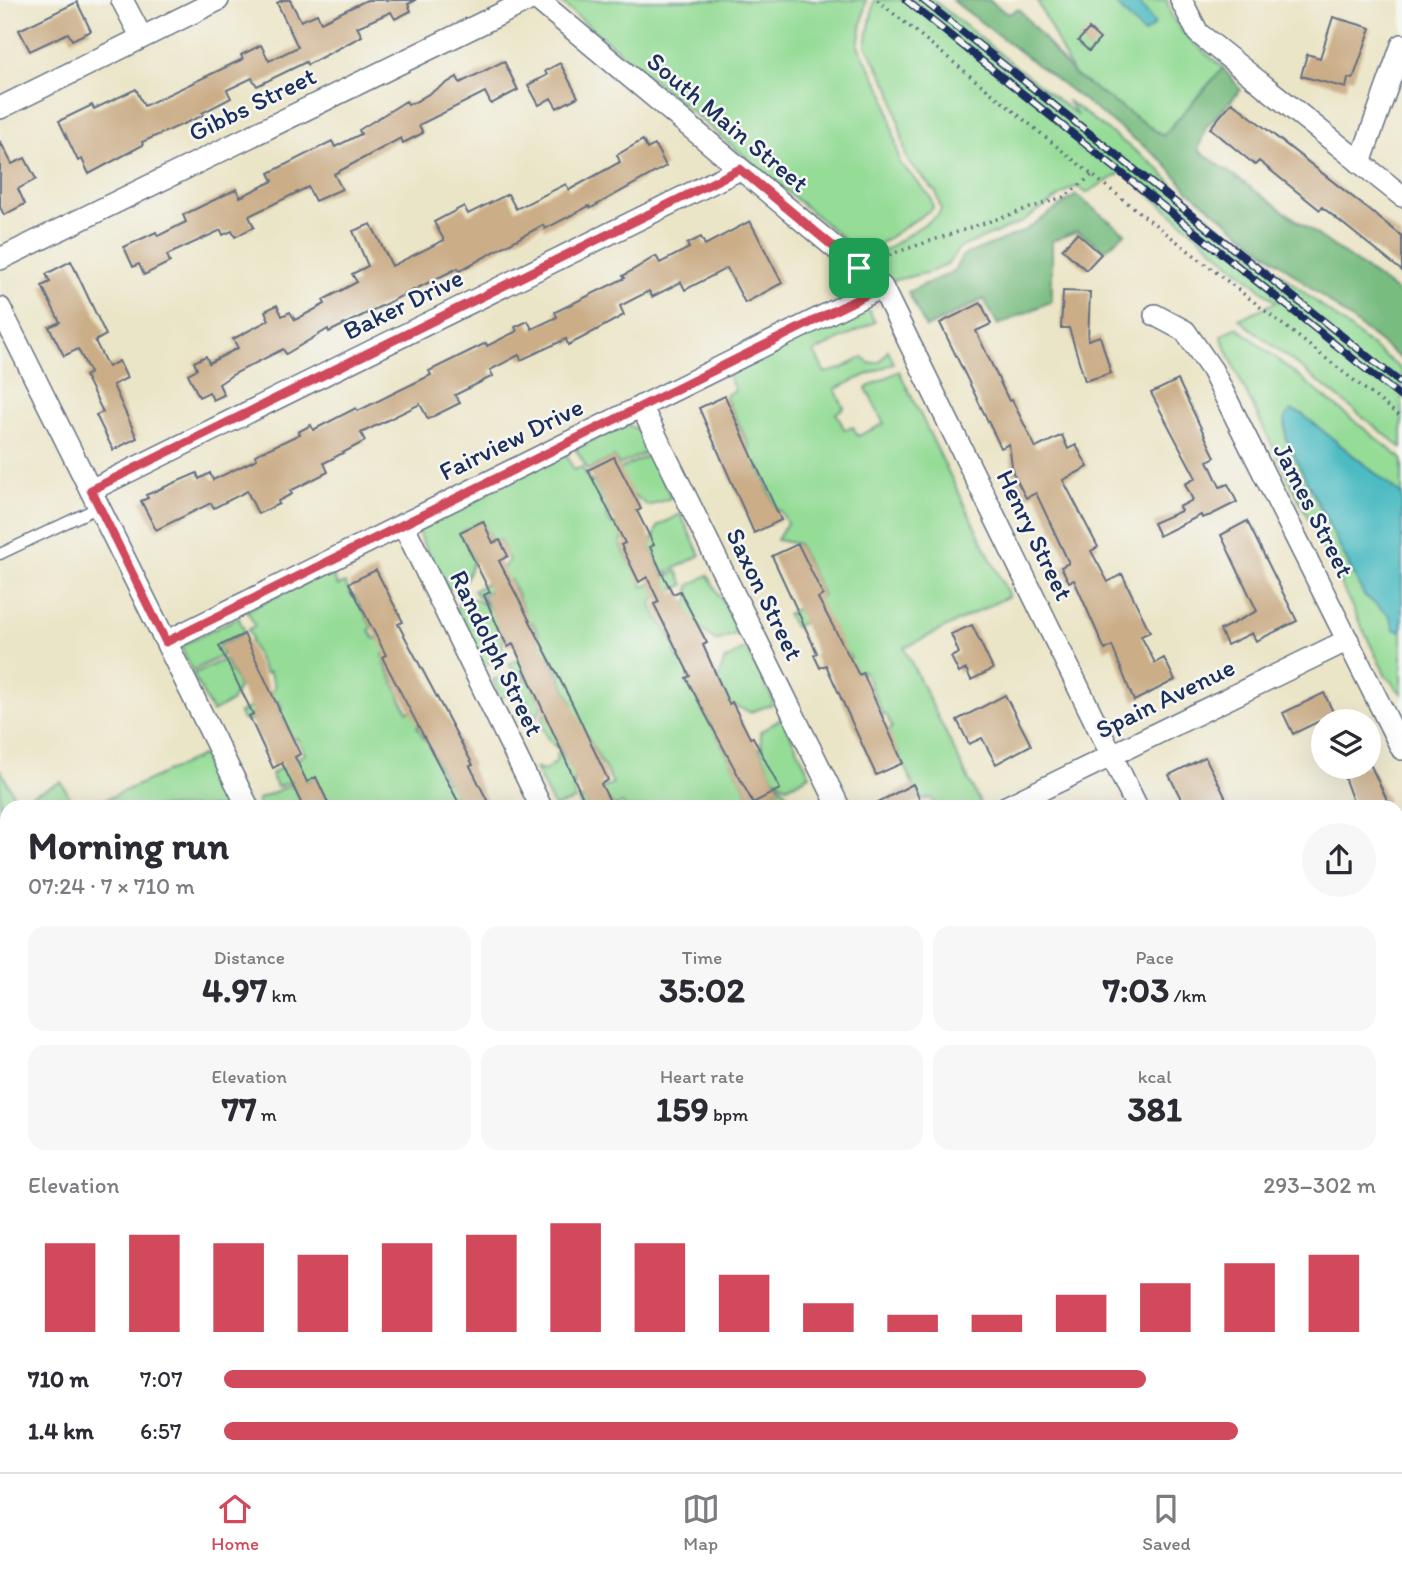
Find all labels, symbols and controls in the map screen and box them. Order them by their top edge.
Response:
street label: South Main Street [640,45,816,199]
street label: Gibbs Street [183,59,321,149]
pin [829,238,889,298]
icon: arrive [840,249,878,287]
street label: Baker Drive [338,261,468,347]
street label: Fairview Drive [434,390,588,488]
street label: James Street [1266,437,1362,583]
street label: Henry Street [990,464,1081,606]
street label: Saxon Street [719,523,811,666]
street label: Randolph Street [443,565,551,741]
street label: Spain Avenue [1090,651,1240,745]
map controls [1311,709,1381,779]
button: layers [1311,709,1381,779]
text: Morning run [28,823,229,869]
button: share [1302,823,1376,897]
text: 07:24 · 7 × 710 m [28,872,195,900]
text: Distance [214,946,285,969]
text: Time [682,946,722,969]
text: Pace [1136,946,1174,969]
text: 4.97 [202,969,267,1011]
text: 35:02 [659,969,745,1011]
text: 7:03 [1103,969,1169,1011]
text: km [267,984,297,1007]
text: /km [1169,984,1207,1007]
text: Elevation [212,1065,287,1088]
text: Heart rate [660,1065,744,1088]
text: kcal [1138,1065,1172,1088]
text: 77 [222,1088,257,1130]
text: 159 [656,1088,709,1130]
text: 381 [1127,1088,1182,1130]
text: m [257,1103,277,1126]
text: bpm [709,1103,748,1126]
text: Elevation [28,1171,119,1199]
text: 293–302 m [1263,1171,1376,1199]
text: 710 m [28,1365,89,1393]
text: 7:07 [140,1365,183,1393]
text: 1.4 km [28,1417,94,1445]
text: 6:57 [140,1417,181,1445]
tab: Home [211,1490,259,1555]
tab: Map [682,1490,720,1555]
tab: Saved [1142,1490,1191,1555]

